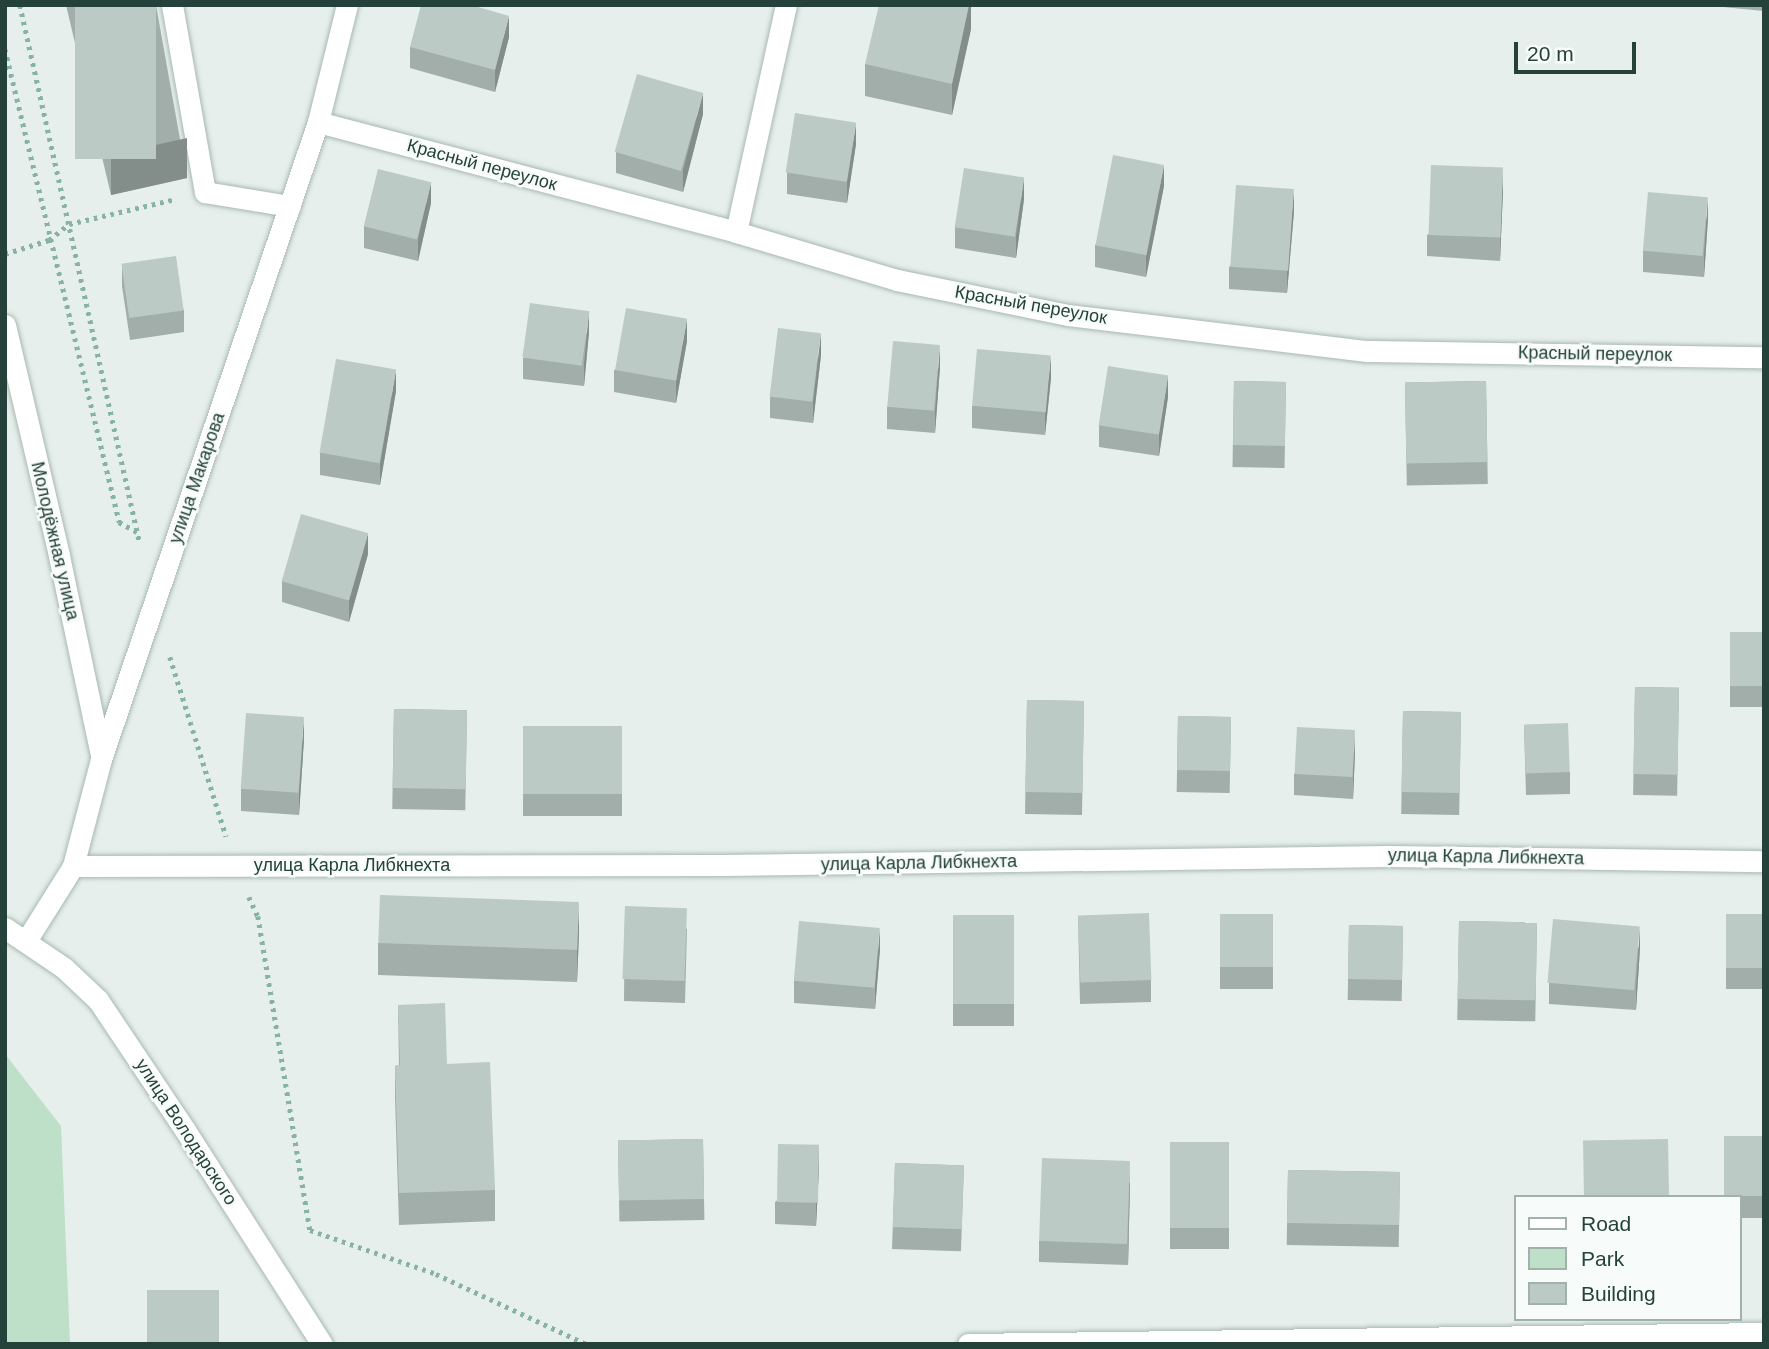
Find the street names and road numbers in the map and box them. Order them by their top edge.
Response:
street label: Красный переулок [405,135,559,195]
street label: Красный переулок [953,281,1109,329]
street label: Красный переулок [1518,342,1672,366]
street label: улица Макарова [164,410,230,546]
street label: Молодёжная улица [26,460,84,622]
street label: улица Карла Либкнехта [1388,844,1584,870]
street label: улица Карла Либкнехта [821,850,1017,876]
street label: улица Карла Либкнехта [254,854,450,876]
street label: улица Володарского [131,1055,241,1209]

